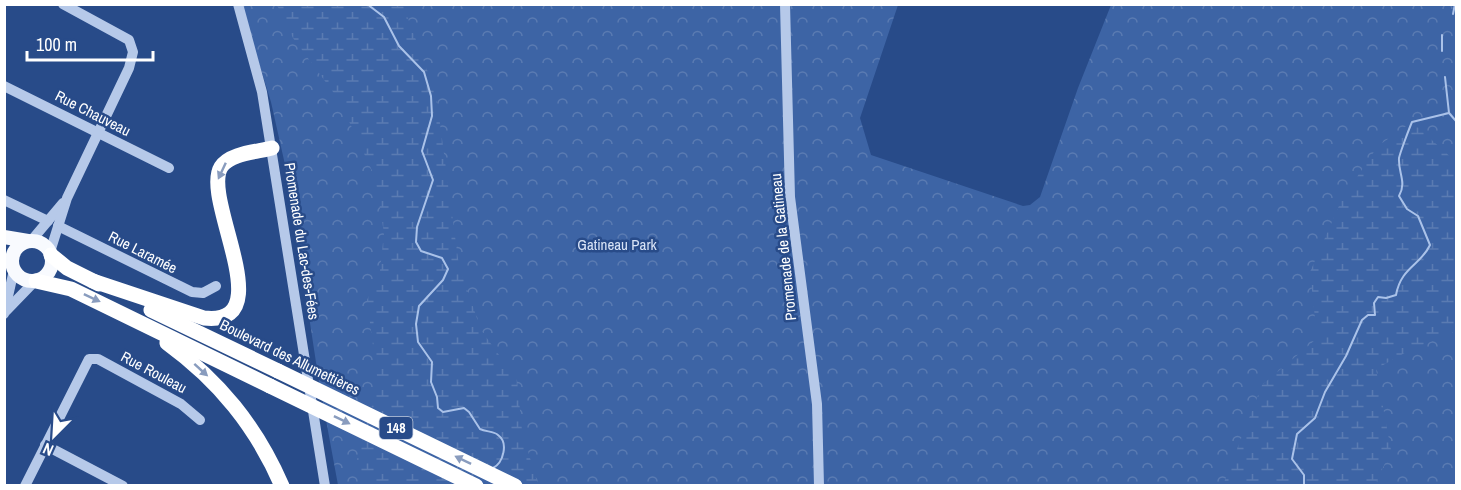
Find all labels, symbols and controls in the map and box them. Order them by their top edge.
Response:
scale bar [27,24,153,62]
text: 100 m [36,32,77,57]
street label: Rue Chauveau [52,85,134,141]
street label: Promenade du Lac-des-Fées [279,161,325,321]
one-way arrow [217,162,227,180]
street label: Promenade de la Gatineau [765,172,801,322]
street label: Rue Laramée [105,226,181,278]
park label: Gatineau Park [577,234,658,255]
one-way arrow [83,294,100,303]
street label: Boulevard des Allumettières [217,314,363,400]
street label: Rue Rouleau [117,346,191,398]
one-way arrow [194,363,209,377]
north arrow [24,406,84,466]
one-way arrow [333,416,350,425]
road number: 148 [380,417,412,439]
text: N [39,438,57,462]
one-way arrow [454,456,471,465]

